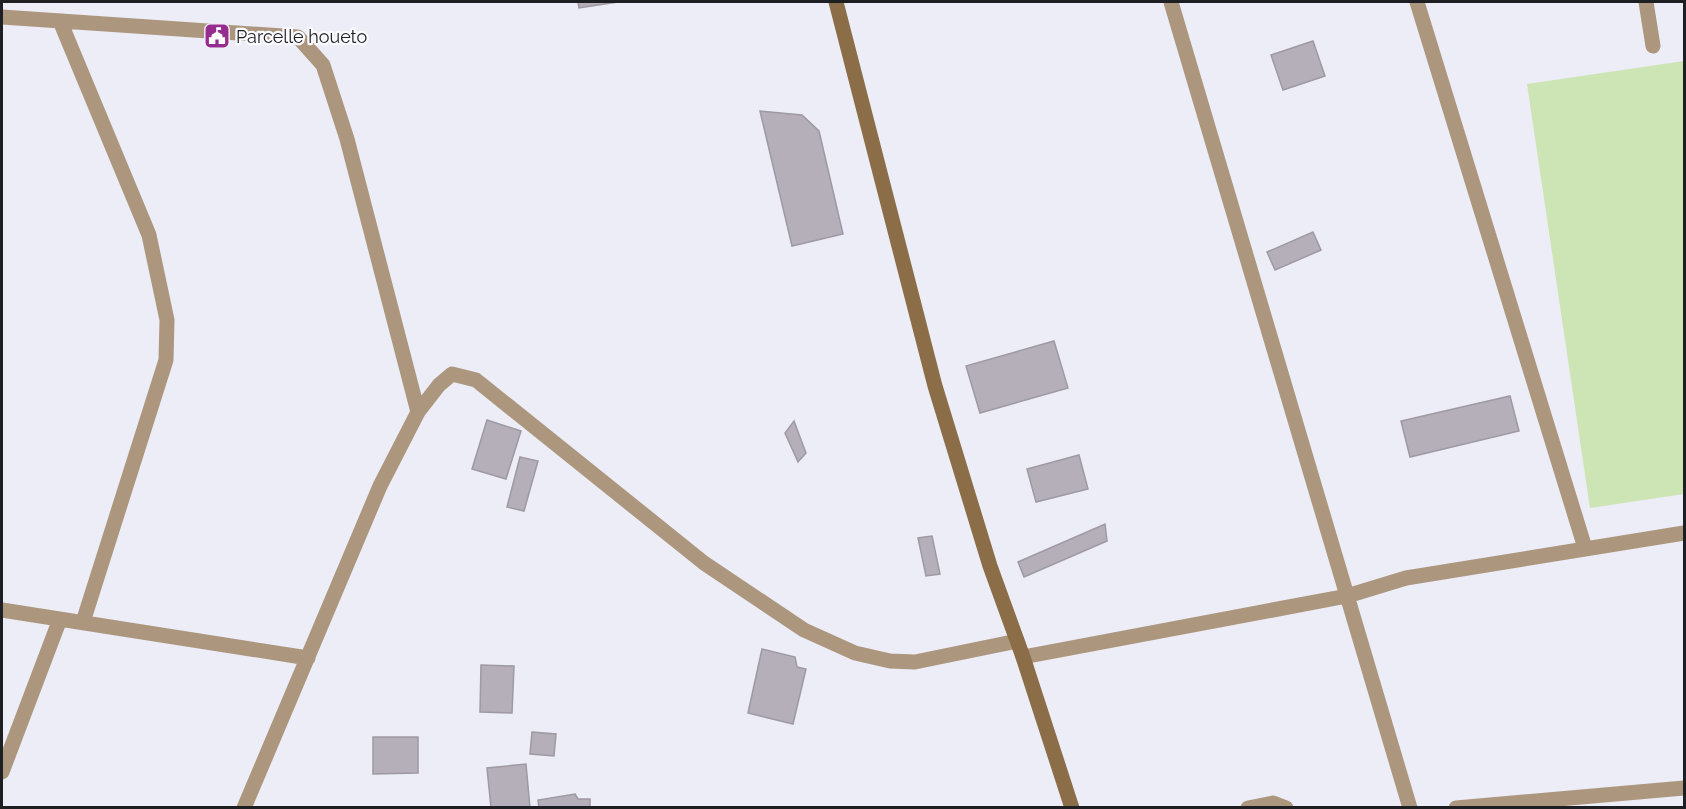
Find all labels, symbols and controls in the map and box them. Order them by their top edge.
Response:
public building icon: Parcelle houeto [202,21,232,51]
place label: Parcelle houeto [236,26,367,47]

